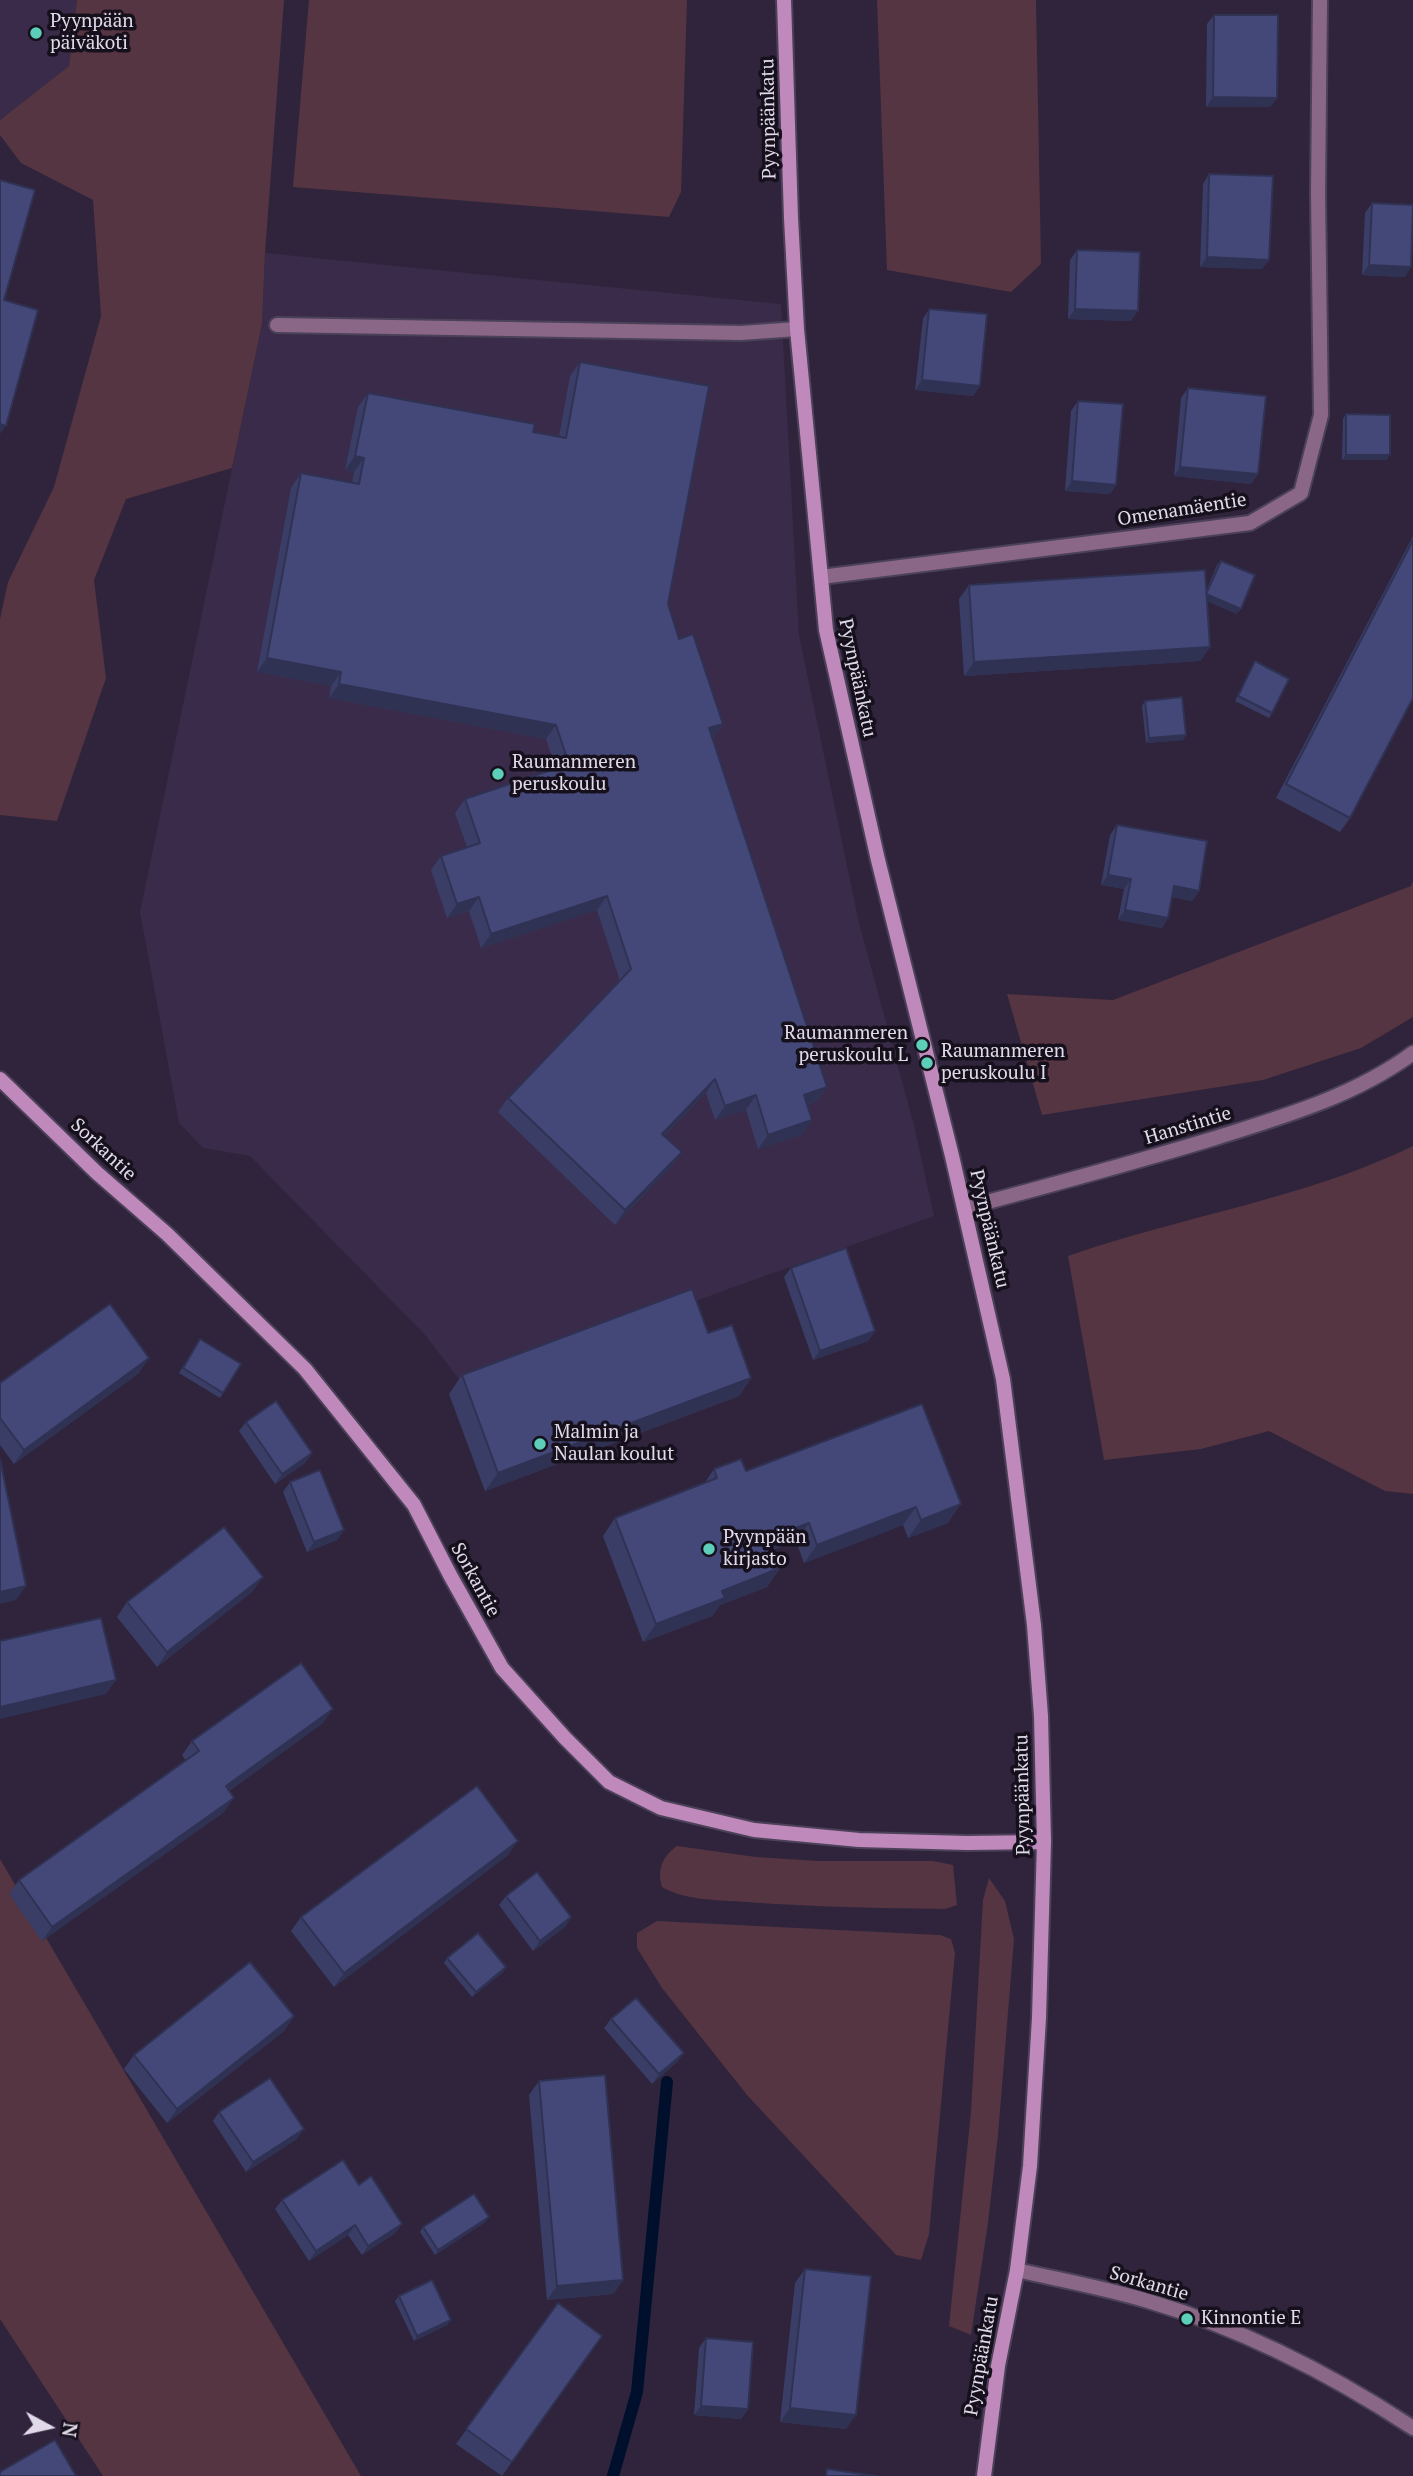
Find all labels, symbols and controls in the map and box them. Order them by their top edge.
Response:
place label: Pyynpään päiväkoti [50,11,134,55]
marker: Pyynpään päiväkoti [28,25,44,41]
street label: Pyynpäänkatu [757,58,781,180]
street label: Omenamäentie [1116,489,1248,531]
street label: Pyynpäänkatu [833,616,881,740]
place label: Raumanmeren peruskoulu [512,752,636,796]
marker: Raumanmeren peruskoulu [490,766,506,782]
place label: Raumanmeren peruskoulu L [784,1023,908,1067]
marker: Raumanmeren peruskoulu L [914,1037,930,1053]
place label: Raumanmeren peruskoulu I [941,1041,1065,1085]
marker: Raumanmeren peruskoulu I [919,1055,935,1071]
street label: Hanstintie [1142,1102,1234,1150]
street label: Sorkantie [66,1114,140,1186]
street label: Pyynpäänkatu [964,1168,1014,1290]
place label: Malmin ja Naulan koulut [554,1422,674,1466]
marker: Malmin ja Naulan koulut [532,1436,548,1452]
place label: Pyynpään kirjasto [723,1527,807,1571]
street label: Sorkantie [445,1539,505,1621]
marker: Pyynpään kirjasto [701,1541,717,1557]
street label: Pyynpäänkatu [1011,1734,1035,1856]
street label: Sorkantie [1107,2262,1191,2306]
street label: Pyynpäänkatu [960,2294,1004,2418]
place label: Kinnontie E [1201,2308,1301,2330]
marker: Kinnontie E [1179,2311,1195,2327]
north arrow [14,2392,84,2462]
text: N [57,2421,84,2439]

